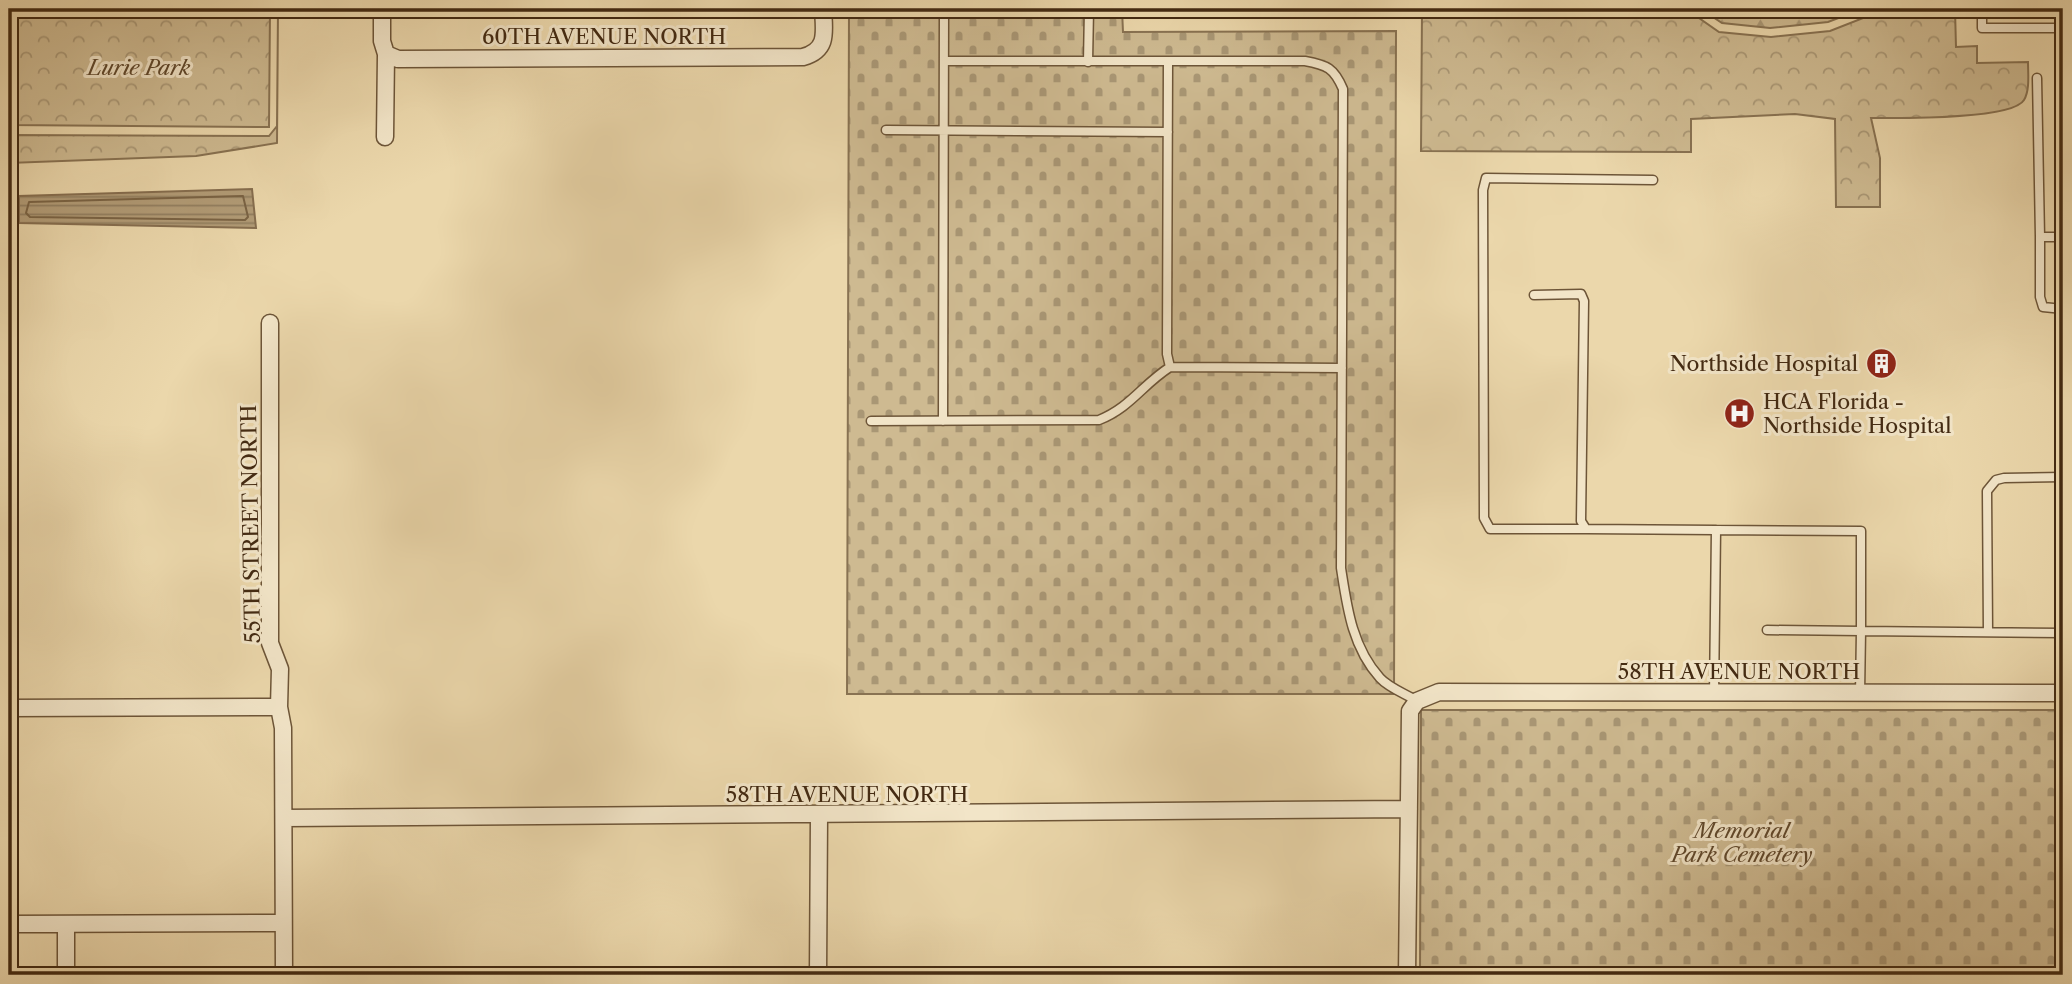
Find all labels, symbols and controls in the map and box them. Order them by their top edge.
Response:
street label: 60TH AVENUE NORTH [482,24,726,49]
park label: Lurie Park [86,55,191,80]
building icon: Northside Hospital [1864,347,1898,381]
place label: Northside Hospital [1670,351,1858,376]
place label: HCA Florida - Northside Hospital [1763,389,1951,438]
hospital icon: HCA Florida - Northside Hospital [1723,397,1757,431]
street label: 55TH STREET NORTH [236,405,265,644]
street label: 58TH AVENUE NORTH [1618,659,1860,684]
street label: 58TH AVENUE NORTH [726,782,968,807]
park label: Memorial Park Cemetery [1670,818,1813,867]

